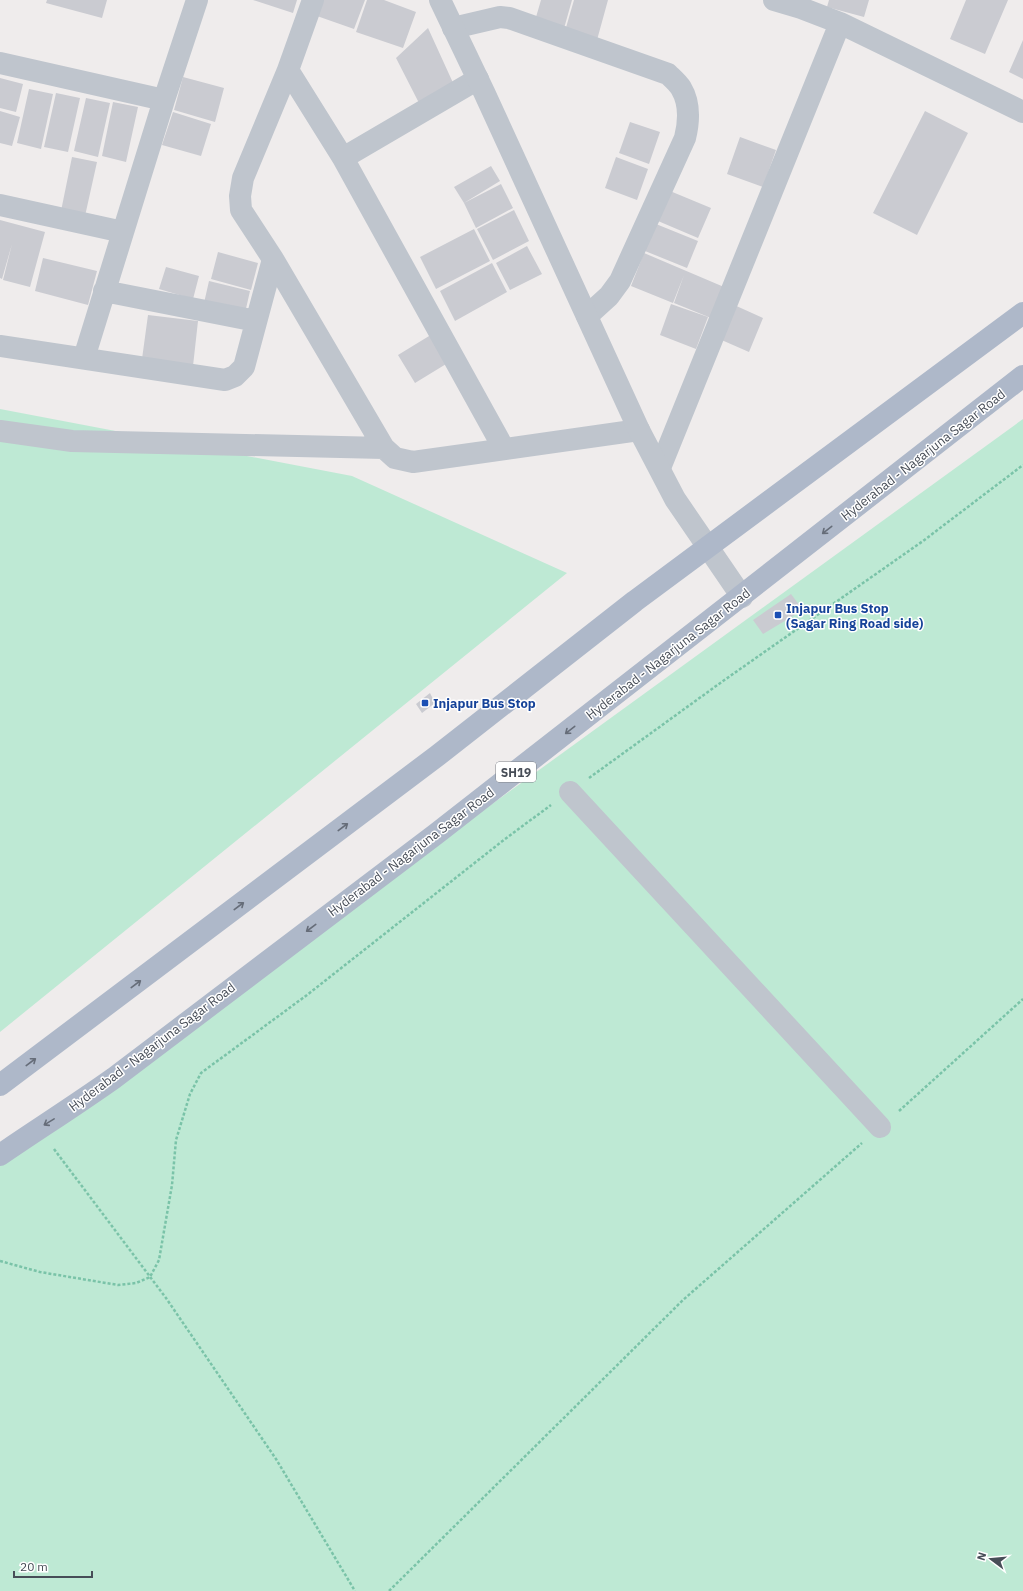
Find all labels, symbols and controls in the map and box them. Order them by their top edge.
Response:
street label: Hyderabad - Nagarjuna Sagar Road [837,386,1009,524]
one-way arrow [822,526,833,534]
street label: Hyderabad - Nagarjuna Sagar Road [582,585,754,723]
place label: Injapur Bus Stop (Sagar Ring Road side) [786,600,923,632]
marker: Injapur Bus Stop (Sagar Ring Road side) [773,610,783,620]
place label: Injapur Bus Stop [433,695,536,712]
marker: Injapur Bus Stop [420,698,430,708]
one-way arrow [564,726,575,734]
road number: SH19 [496,762,536,782]
street label: Hyderabad - Nagarjuna Sagar Road [324,784,498,920]
one-way arrow [337,823,348,831]
one-way arrow [234,901,245,910]
one-way arrow [305,924,316,933]
street label: Hyderabad - Nagarjuna Sagar Road [65,979,239,1115]
one-way arrow [130,980,141,988]
one-way arrow [26,1057,37,1066]
one-way arrow [44,1118,55,1126]
north arrow [971,1539,1011,1579]
text: N [974,1550,989,1562]
scale bar [14,1553,92,1579]
text: 20 m [20,1559,48,1574]

